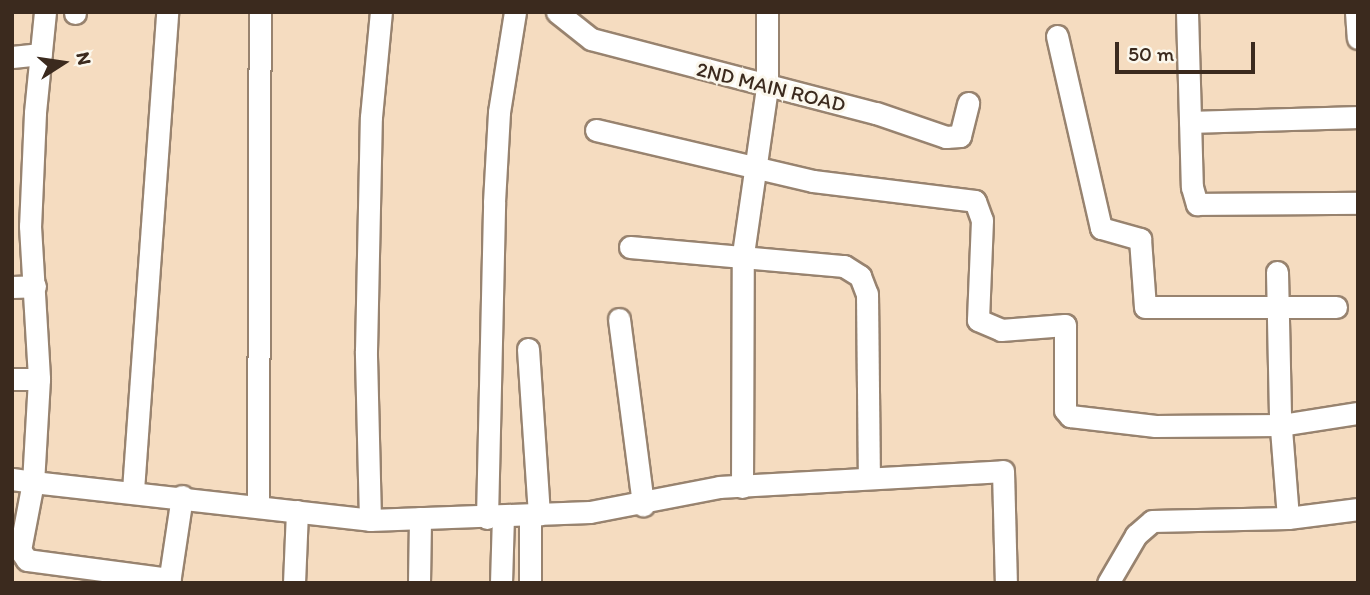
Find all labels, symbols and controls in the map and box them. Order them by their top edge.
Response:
north arrow [28,28,98,98]
scale bar [1118,28,1258,72]
text: 50 m [1128,41,1174,66]
text: N [71,50,97,67]
street label: 2ND MAIN ROAD [694,56,848,118]

